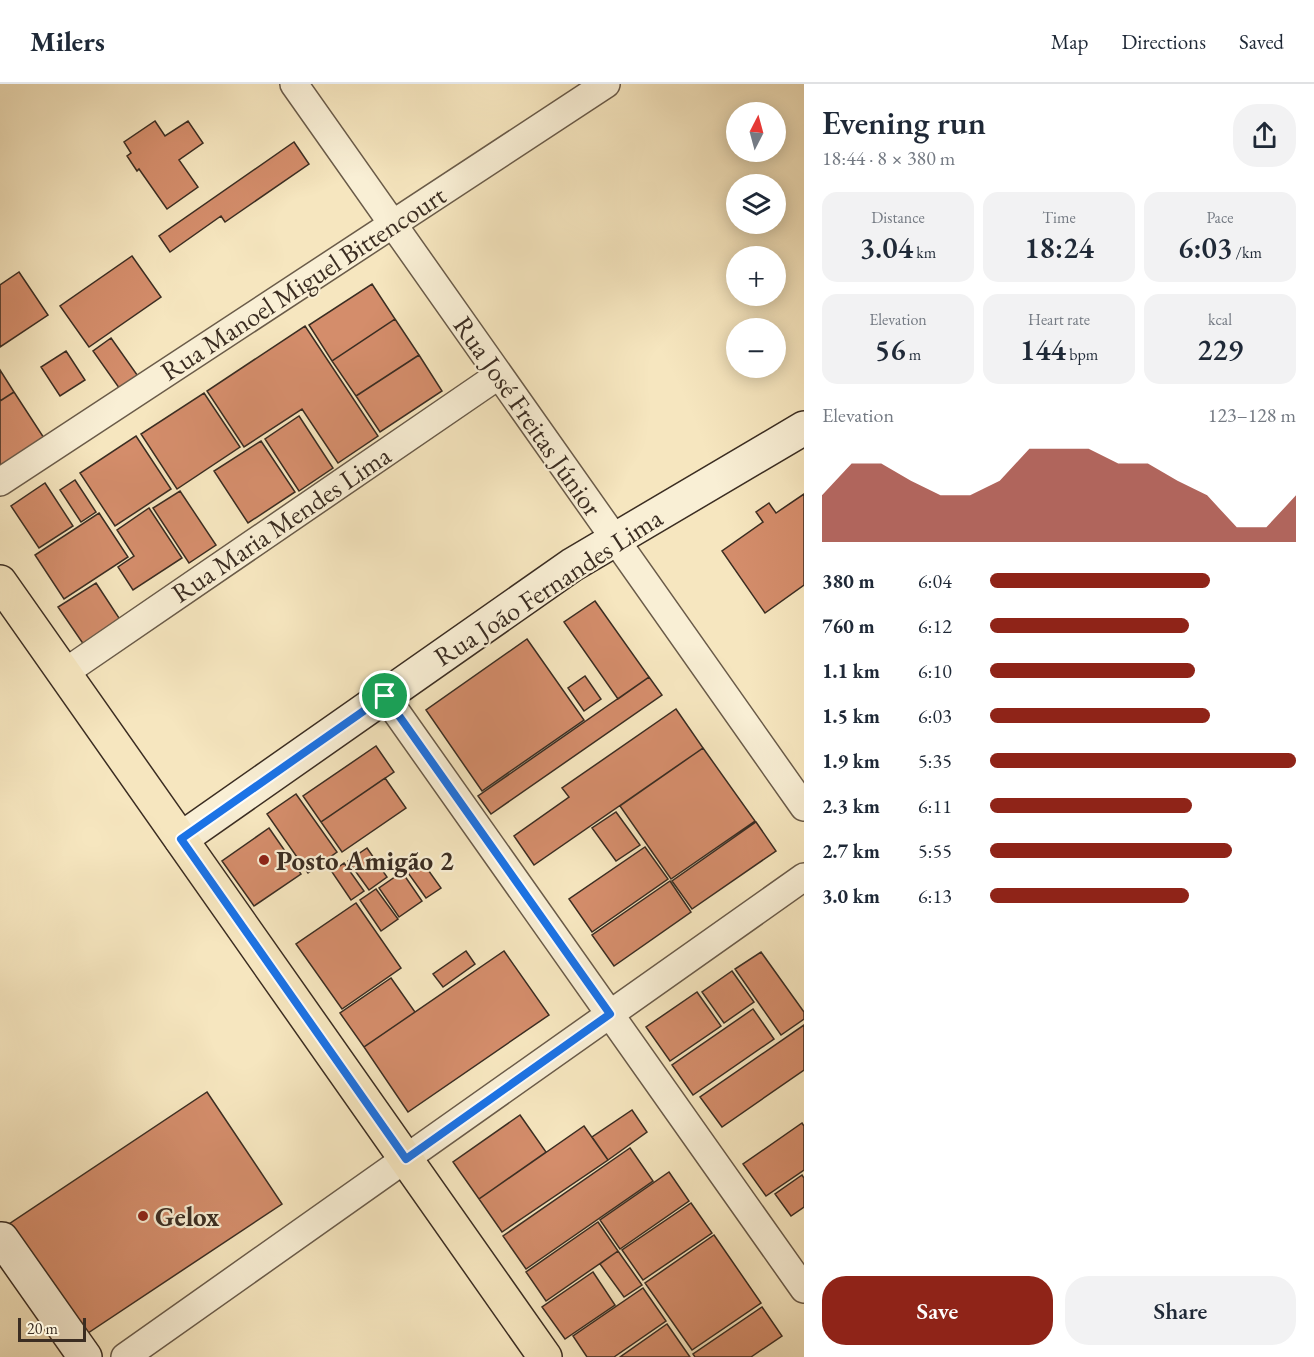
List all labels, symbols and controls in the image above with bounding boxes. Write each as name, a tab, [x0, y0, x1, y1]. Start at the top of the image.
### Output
text: Milers	[30, 23, 105, 59]
text: Map	[1051, 28, 1088, 55]
text: Directions	[1121, 28, 1206, 55]
text: Saved	[1239, 28, 1284, 55]
text: Evening run	[822, 101, 986, 144]
north arrow	[726, 102, 786, 162]
map controls	[726, 102, 786, 378]
button: share	[1233, 104, 1296, 167]
text: 18:44 · 8 × 380 m	[822, 145, 955, 171]
button: layers	[726, 174, 786, 234]
street label: Rua Manoel Miguel Bittencourt	[154, 177, 453, 388]
text: Distance	[871, 207, 925, 228]
text: Time	[1042, 207, 1076, 228]
text: Pace	[1207, 207, 1233, 228]
text: 3.04	[860, 228, 913, 267]
text: 18:24	[1024, 228, 1094, 267]
text: 6:03	[1178, 228, 1232, 267]
text: km	[913, 242, 936, 263]
text: /km	[1232, 242, 1262, 263]
button: +	[726, 246, 786, 306]
street label: Rua José Freitas Júnior	[446, 309, 610, 523]
text: Elevation	[869, 309, 927, 330]
text: Heart rate	[1028, 309, 1090, 330]
text: kcal	[1208, 309, 1232, 330]
button: −	[726, 318, 786, 378]
text: 56	[875, 330, 906, 369]
text: 144	[1020, 330, 1066, 369]
text: 229	[1197, 330, 1243, 369]
text: m	[906, 344, 921, 365]
text: bpm	[1066, 344, 1098, 365]
text: Elevation	[822, 402, 894, 428]
text: 123–128 m	[1208, 402, 1296, 428]
street label: Rua Maria Mendes Lima	[165, 437, 398, 610]
street label: Rua João Fernandes Lima	[427, 500, 669, 674]
text: 380 m	[822, 568, 875, 594]
text: 6:04	[918, 568, 952, 594]
text: 760 m	[822, 613, 875, 639]
text: 6:12	[918, 613, 952, 639]
text: 1.1 km	[822, 658, 880, 684]
text: 6:10	[918, 658, 952, 684]
pin	[359, 670, 410, 721]
icon: arrive	[368, 679, 401, 712]
text: 1.5 km	[822, 703, 880, 729]
text: 6:03	[918, 703, 952, 729]
text: 1.9 km	[822, 748, 880, 774]
text: 5:35	[918, 748, 952, 774]
text: 2.3 km	[822, 793, 880, 819]
text: 6:11	[918, 793, 952, 819]
text: 2.7 km	[822, 838, 880, 864]
text: 5:55	[918, 838, 952, 864]
place label: Posto Amigão 2	[276, 843, 454, 878]
marker: Posto Amigão 2	[257, 853, 271, 867]
text: 3.0 km	[822, 883, 880, 909]
text: 6:13	[918, 883, 952, 909]
place label: Gelox	[155, 1199, 220, 1234]
marker: Gelox	[136, 1209, 150, 1223]
button: Save	[822, 1276, 1053, 1345]
button: Share	[1065, 1276, 1296, 1345]
scale bar	[18, 1315, 86, 1342]
text: 20 m	[27, 1318, 58, 1339]

